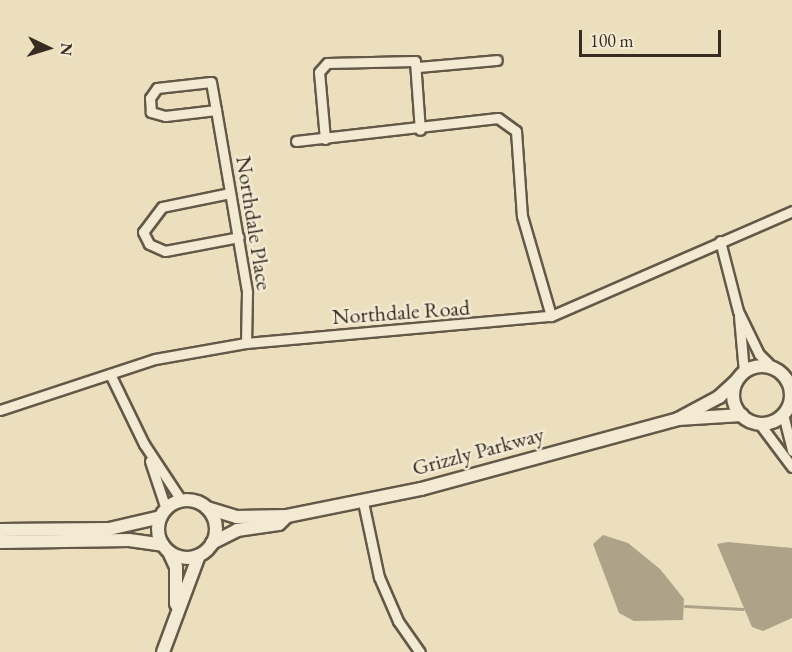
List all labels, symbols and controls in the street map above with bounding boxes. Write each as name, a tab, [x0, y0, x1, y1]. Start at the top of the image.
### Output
north arrow	[18, 18, 78, 78]
scale bar	[582, 18, 724, 56]
text: 100 m	[590, 29, 634, 52]
text: N	[56, 42, 77, 56]
street label: Northdale Place	[230, 154, 278, 292]
street label: Northdale Road	[331, 294, 471, 330]
street label: Grizzly Parkway	[409, 421, 547, 481]

